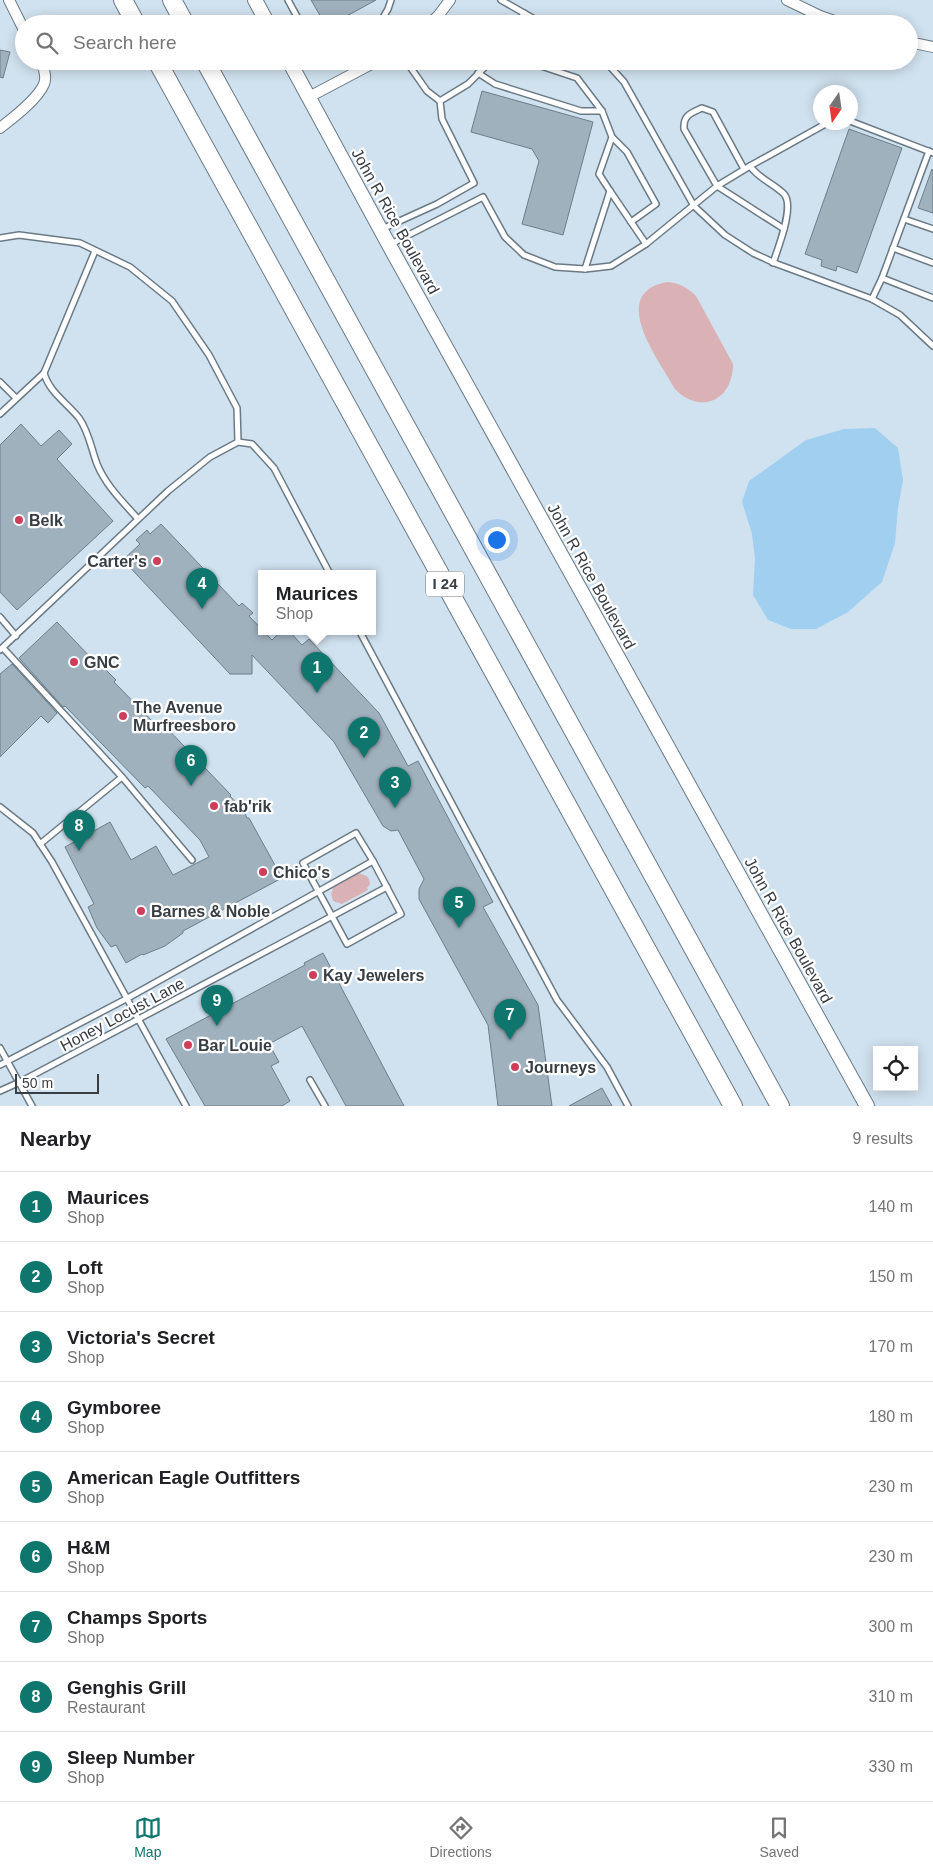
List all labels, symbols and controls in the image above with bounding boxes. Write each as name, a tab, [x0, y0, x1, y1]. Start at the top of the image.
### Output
search box	[15, 15, 918, 70]
icon: search	[33, 29, 61, 57]
text: Search here	[73, 32, 177, 53]
north arrow	[813, 85, 858, 130]
street label: John R Rice Boulevard	[348, 146, 443, 297]
street label: John R Rice Boulevard	[544, 501, 639, 652]
place label: Belk	[29, 512, 63, 529]
marker: Belk	[13, 514, 25, 526]
your location	[484, 527, 510, 553]
place label: Carter's	[87, 553, 147, 570]
marker: Carter's	[151, 555, 163, 567]
pin: 4	[186, 568, 218, 609]
popup	[258, 570, 376, 635]
road number: I 24	[426, 572, 464, 596]
text: Maurices	[276, 583, 358, 604]
text: Shop	[276, 605, 313, 622]
pin: 1	[301, 652, 333, 693]
place label: GNC	[84, 654, 120, 671]
marker: GNC	[68, 656, 80, 668]
place label: The Avenue Murfreesboro	[133, 699, 236, 734]
marker: The Avenue Murfreesboro	[117, 710, 129, 722]
pin: 2	[348, 717, 380, 758]
pin: 6	[175, 745, 207, 786]
pin: 3	[379, 767, 411, 808]
place label: fab'rik	[224, 798, 271, 815]
marker: fab'rik	[208, 800, 220, 812]
pin: 8	[63, 810, 95, 851]
street label: John R Rice Boulevard	[741, 855, 836, 1006]
place label: Chico's	[273, 864, 330, 881]
marker: Chico's	[257, 866, 269, 878]
pin: 5	[443, 887, 475, 928]
place label: Barnes & Noble	[151, 903, 270, 920]
marker: Barnes & Noble	[135, 905, 147, 917]
place label: Kay Jewelers	[323, 967, 425, 984]
marker: Kay Jewelers	[307, 969, 319, 981]
street label: Honey Locust Lane	[57, 975, 187, 1054]
pin: 9	[201, 985, 233, 1026]
pin: 7	[494, 999, 526, 1040]
place label: Bar Louie	[198, 1037, 272, 1054]
marker: Bar Louie	[182, 1039, 194, 1051]
map controls	[873, 1046, 918, 1091]
button: locate	[873, 1046, 918, 1091]
place label: Journeys	[525, 1059, 596, 1076]
marker: Journeys	[509, 1061, 521, 1073]
scale bar	[15, 1071, 99, 1094]
text: 50 m	[22, 1075, 53, 1091]
text: Nearby	[20, 1127, 91, 1150]
text: 9 results	[853, 1130, 913, 1147]
text: Maurices	[67, 1187, 149, 1208]
text: 1	[32, 1198, 40, 1215]
text: 140 m	[869, 1198, 913, 1215]
text: Shop	[67, 1209, 104, 1226]
text: Loft	[67, 1257, 103, 1278]
text: 2	[32, 1268, 40, 1285]
text: 150 m	[869, 1268, 913, 1285]
text: Shop	[67, 1279, 104, 1296]
text: Victoria's Secret	[67, 1327, 215, 1348]
text: 3	[32, 1338, 40, 1355]
text: 170 m	[869, 1338, 913, 1355]
text: Shop	[67, 1349, 104, 1366]
text: Gymboree	[67, 1397, 161, 1418]
text: 4	[32, 1408, 40, 1425]
text: 180 m	[869, 1408, 913, 1425]
text: Shop	[67, 1419, 104, 1436]
text: American Eagle Outfitters	[67, 1467, 300, 1488]
text: 5	[32, 1478, 40, 1495]
text: 230 m	[869, 1478, 913, 1495]
text: Shop	[67, 1489, 104, 1506]
text: H&M	[67, 1537, 110, 1558]
text: 6	[32, 1548, 40, 1565]
text: 230 m	[869, 1548, 913, 1565]
text: Shop	[67, 1559, 104, 1576]
text: Champs Sports	[67, 1607, 207, 1628]
text: 7	[32, 1618, 40, 1635]
text: 300 m	[869, 1618, 913, 1635]
text: Shop	[67, 1629, 104, 1646]
text: Genghis Grill	[67, 1677, 186, 1698]
text: 8	[32, 1688, 40, 1705]
text: 310 m	[869, 1688, 913, 1705]
text: Restaurant	[67, 1699, 145, 1716]
text: Sleep Number	[67, 1747, 195, 1768]
text: 9	[32, 1758, 40, 1775]
text: 330 m	[869, 1758, 913, 1775]
text: Shop	[67, 1769, 104, 1786]
tab: Map	[134, 1814, 162, 1860]
tab: Directions	[430, 1814, 492, 1860]
tab: Saved	[759, 1814, 799, 1860]

